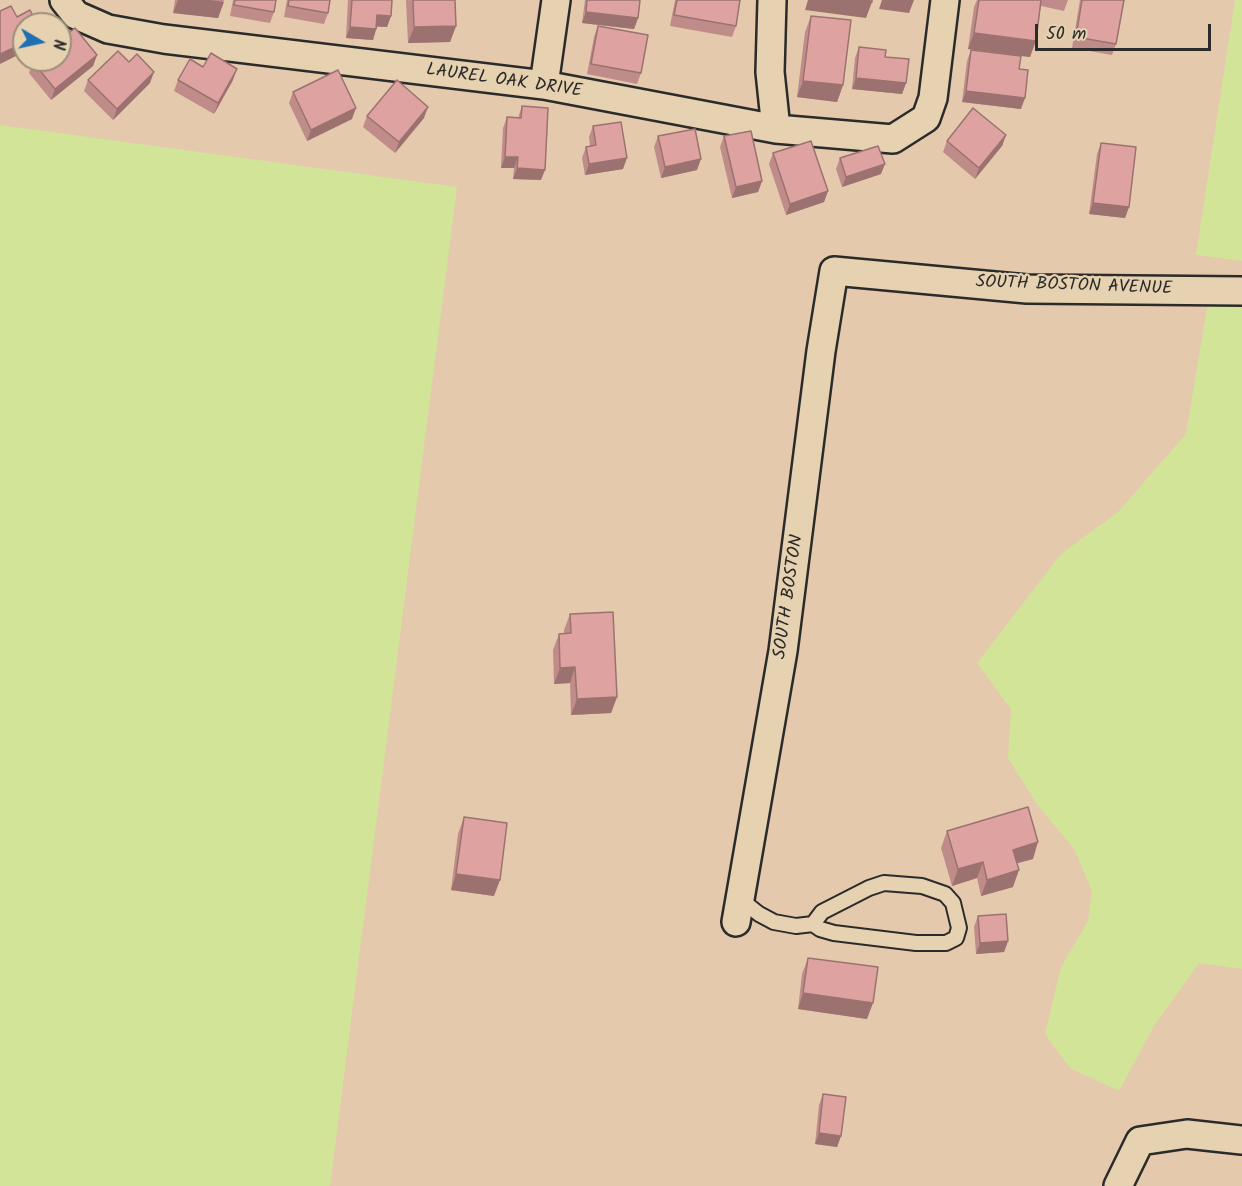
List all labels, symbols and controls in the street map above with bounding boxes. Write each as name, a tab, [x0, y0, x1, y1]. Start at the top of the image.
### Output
north arrow	[12, 12, 72, 72]
scale bar	[1038, 12, 1214, 50]
text: 50 m	[1046, 20, 1086, 49]
text: N	[45, 38, 71, 52]
street label: LAUREL OAK DRIVE	[425, 60, 583, 104]
street label: SOUTH BOSTON AVENUE	[975, 273, 1173, 301]
street label: SOUTH BOSTON	[771, 534, 809, 660]

